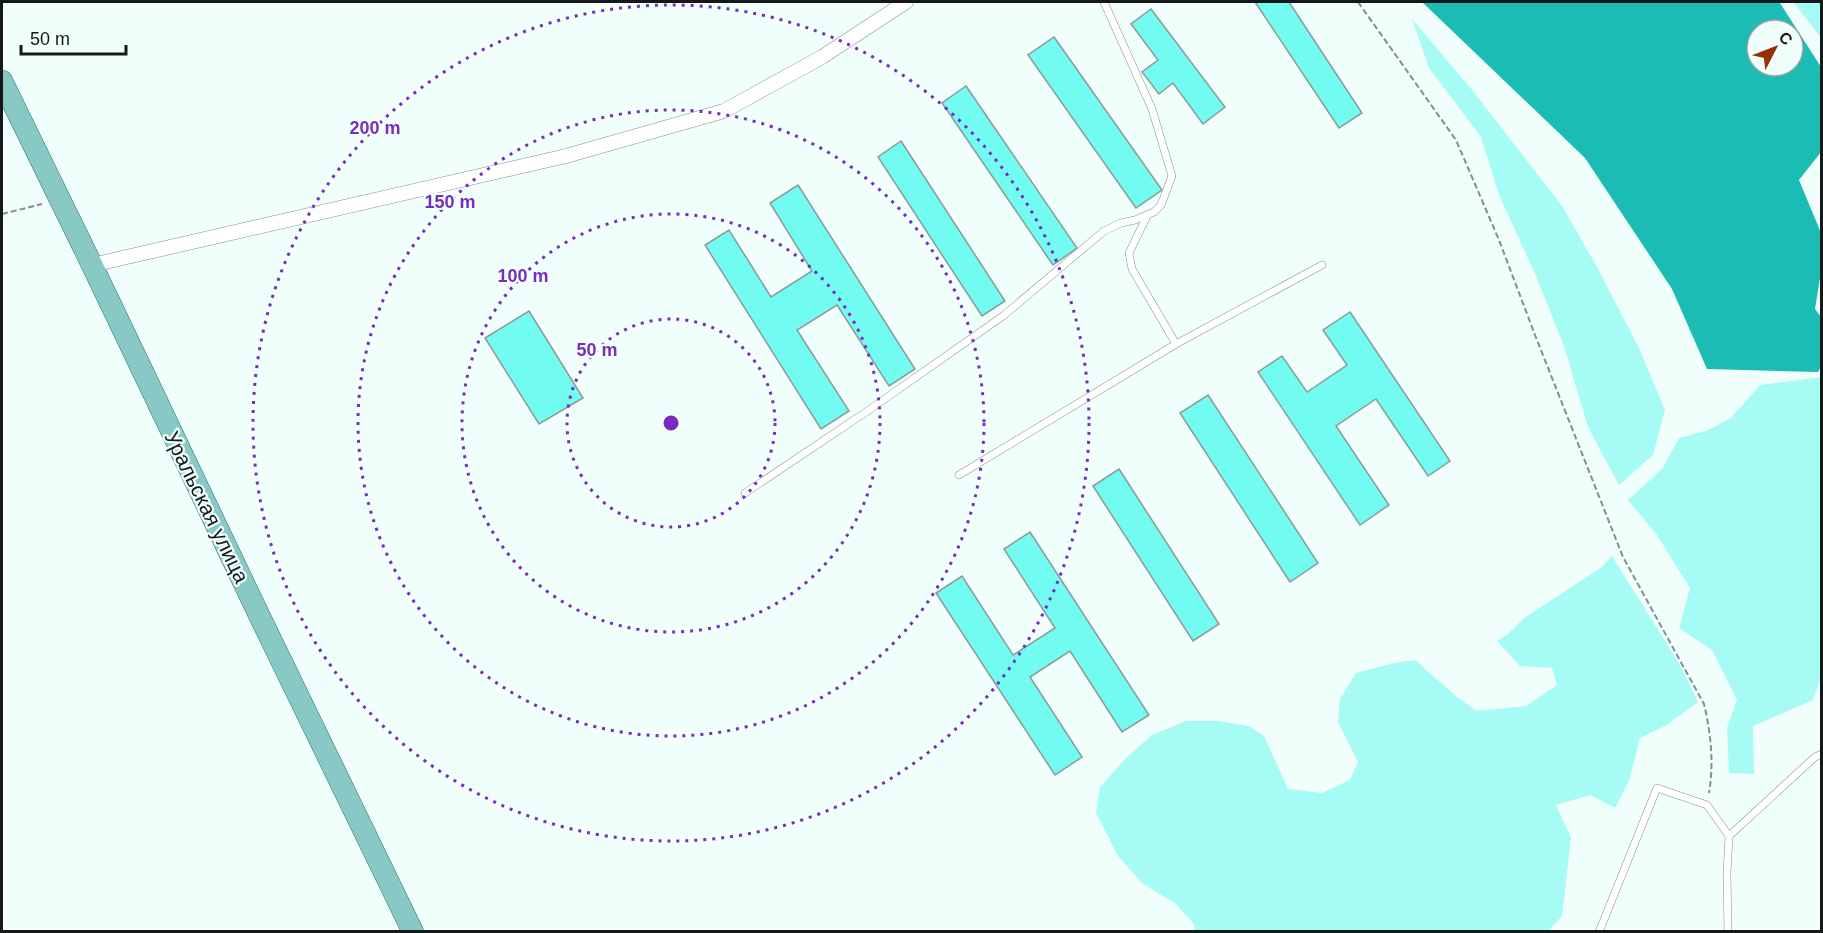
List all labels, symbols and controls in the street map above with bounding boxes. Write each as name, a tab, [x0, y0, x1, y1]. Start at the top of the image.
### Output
scale bar	[21, 18, 126, 56]
north arrow	[1745, 18, 1805, 78]
text: С	[1776, 28, 1796, 49]
text: 50 m	[30, 29, 70, 49]
text: 200 m	[349, 118, 401, 138]
text: 150 m	[424, 192, 476, 212]
text: 100 m	[497, 266, 549, 286]
text: 50 m	[576, 340, 618, 360]
centre of rings	[661, 413, 681, 433]
street label: Уральская улица	[160, 427, 254, 587]

